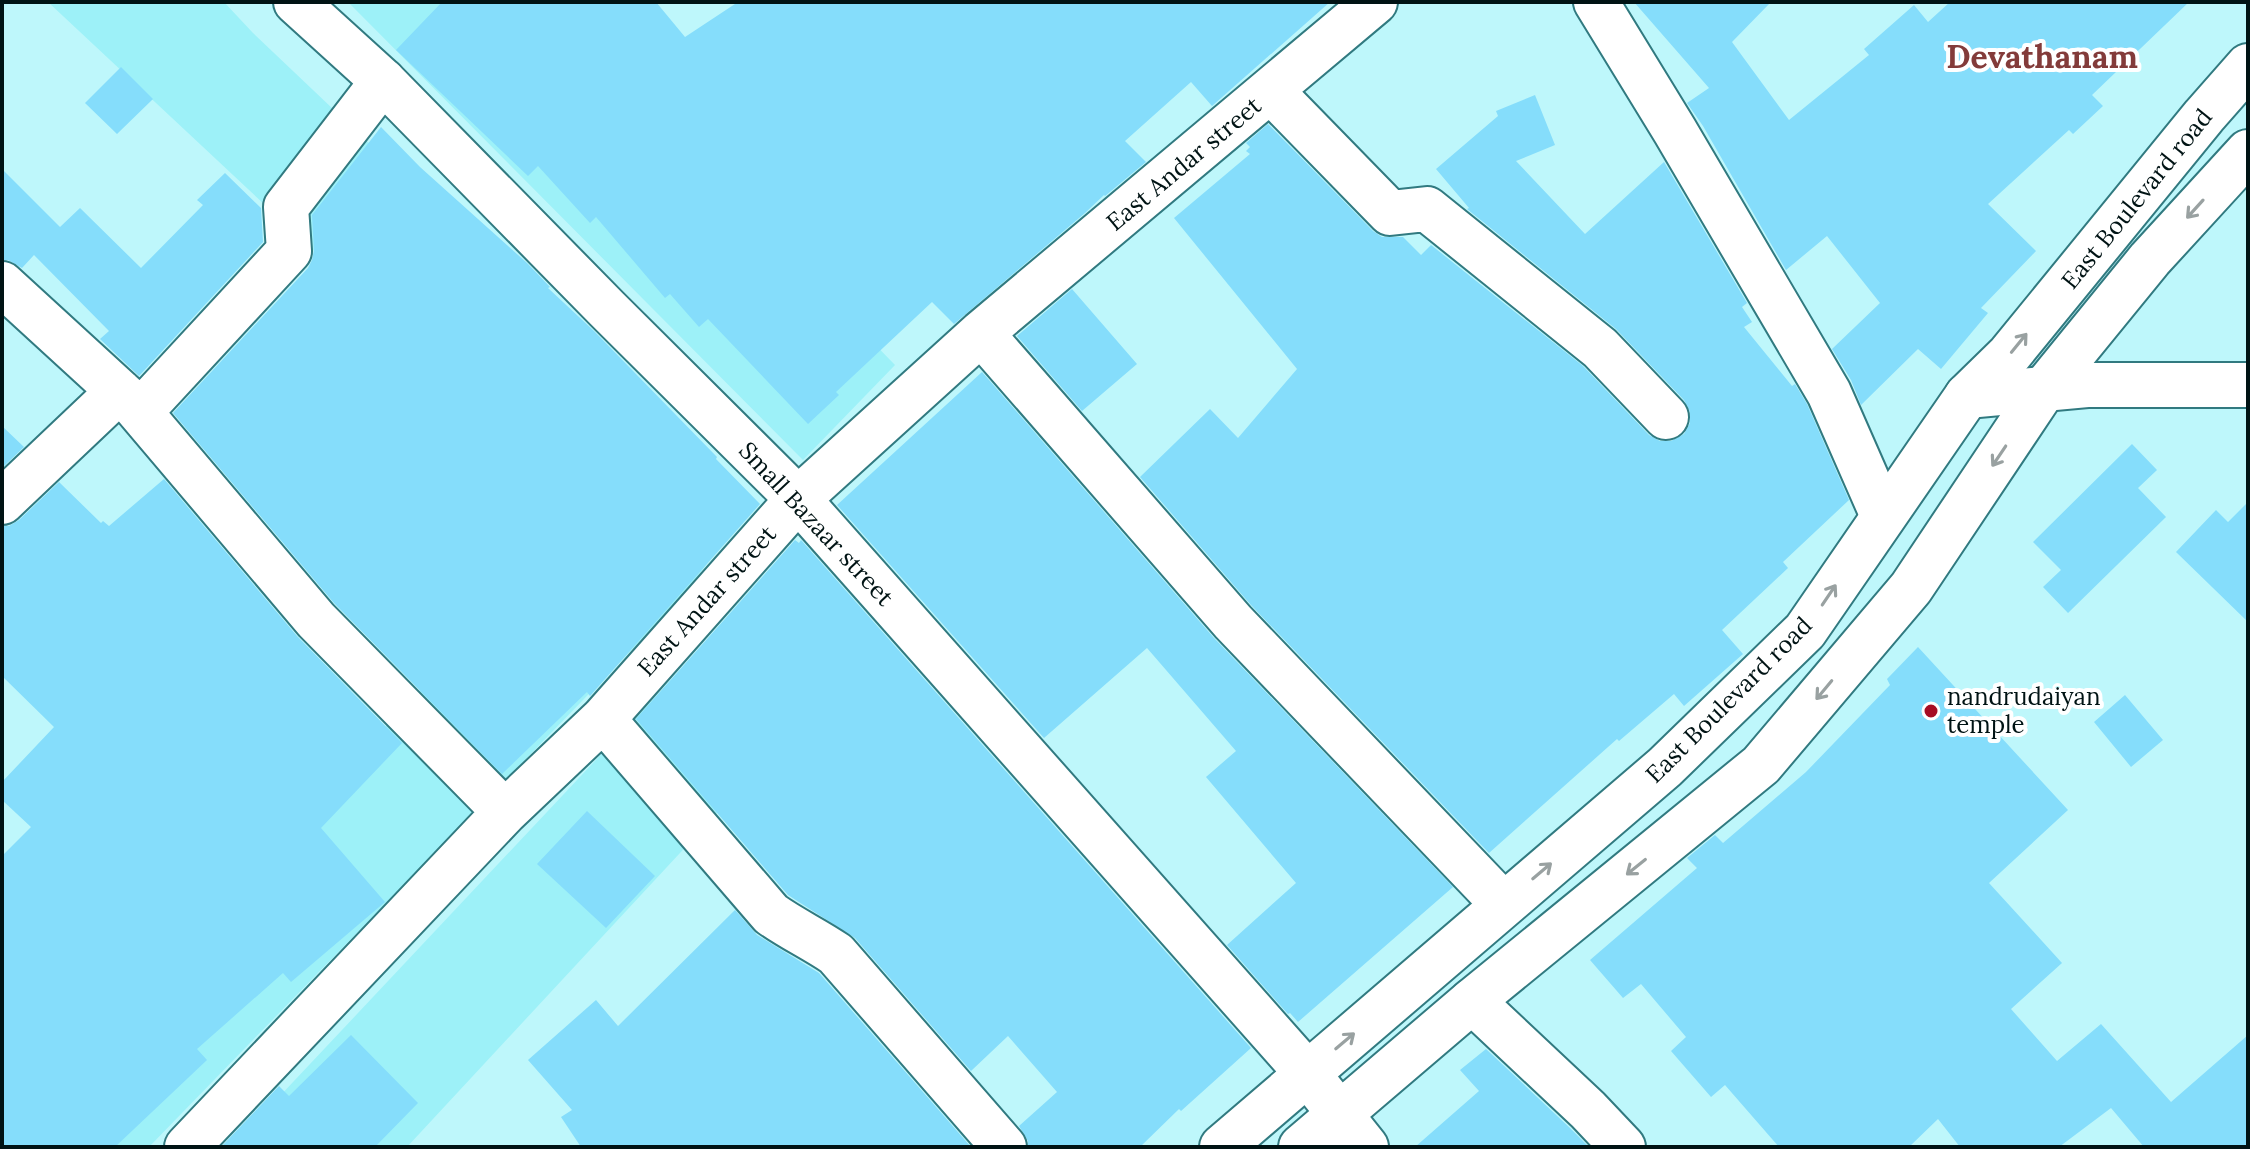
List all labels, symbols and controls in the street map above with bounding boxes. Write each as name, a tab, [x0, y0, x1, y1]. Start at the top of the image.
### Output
district label: Devathanam	[1946, 36, 2138, 77]
street label: East Andar street	[1100, 89, 1268, 237]
street label: East Boulevard road	[2054, 102, 2219, 295]
one-way arrow	[2187, 199, 2205, 219]
one-way arrow	[2010, 333, 2027, 354]
street label: Small Bazaar street	[732, 435, 901, 613]
one-way arrow	[1991, 444, 2007, 467]
street label: East Andar street	[631, 518, 783, 683]
one-way arrow	[1822, 584, 1838, 607]
street label: East Boulevard road	[1639, 610, 1818, 789]
one-way arrow	[1815, 679, 1833, 700]
place label: nandrudaiyan temple	[1947, 681, 2101, 740]
marker: nandrudaiyan temple	[1922, 702, 1940, 720]
one-way arrow	[1625, 858, 1646, 876]
one-way arrow	[1531, 862, 1551, 880]
one-way arrow	[1334, 1032, 1355, 1050]

